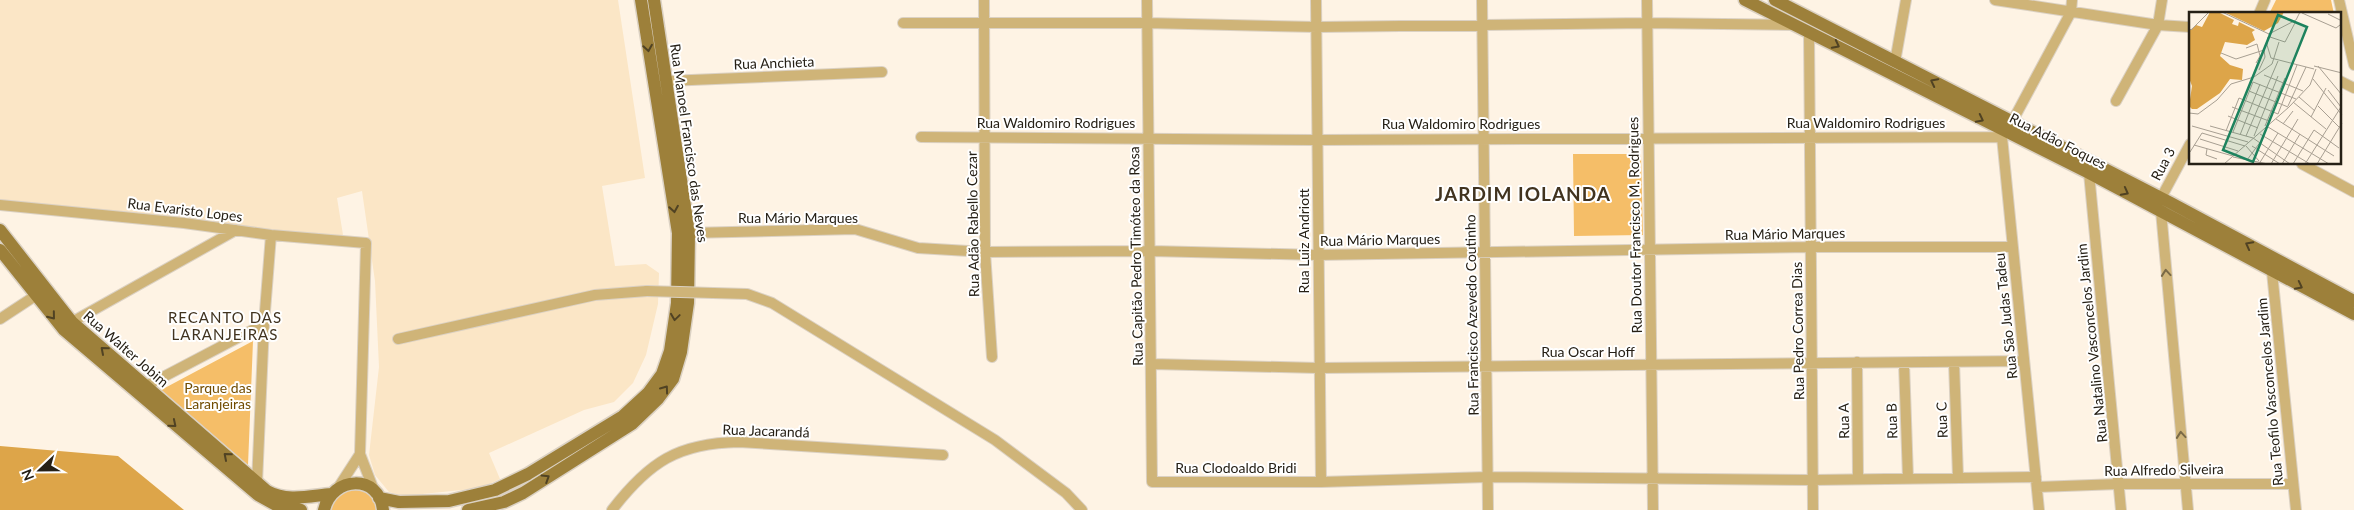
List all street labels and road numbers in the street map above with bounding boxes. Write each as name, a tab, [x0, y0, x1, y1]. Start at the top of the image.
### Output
street label: Rua Manoel Francisco das Neves	[667, 42, 712, 243]
street label: Rua Anchieta	[733, 53, 815, 72]
street label: Rua Adão Foques	[2007, 109, 2109, 172]
street label: Rua Waldomiro Rodrigues	[977, 114, 1135, 131]
street label: Rua Waldomiro Rodrigues	[1787, 114, 1945, 131]
street label: Rua Waldomiro Rodrigues	[1382, 115, 1540, 132]
street label: Rua Doutor Francisco M. Rodrigues	[1624, 117, 1645, 333]
street label: Rua 3	[2147, 144, 2178, 183]
street label: Rua Capitão Pedro Timóteo da Rosa	[1125, 146, 1146, 366]
street label: Rua Adão Rabello Cezar	[963, 151, 982, 297]
street label: Rua Luiz Andriott	[1295, 188, 1312, 294]
street label: Rua Evaristo Lopes	[127, 194, 243, 225]
street label: Rua Mário Marques	[738, 209, 858, 226]
street label: Rua Francisco Azevedo Coutinho	[1461, 214, 1482, 416]
street label: Rua Mário Marques	[1725, 224, 1845, 243]
street label: Rua Mário Marques	[1320, 230, 1440, 249]
street label: Rua Natalino Vasconcelos Jardim	[2073, 243, 2110, 443]
street label: Rua São Judas Tadeu	[1990, 252, 2021, 380]
street label: Rua Pedro Correa Dias	[1788, 262, 1807, 400]
street label: Rua Teofilo Vasconcelos Jardim	[2253, 297, 2286, 487]
street label: Rua Walter Jobim	[80, 307, 172, 390]
street label: Rua Oscar Hoff	[1541, 343, 1635, 360]
street label: Rua C	[1932, 401, 1951, 438]
street label: Rua A	[1835, 402, 1852, 439]
street label: Rua B	[1882, 403, 1901, 439]
street label: Rua Jacarandá	[722, 420, 810, 441]
street label: Rua Clodoaldo Bridi	[1175, 459, 1297, 476]
street label: Rua Alfredo Silveira	[2104, 460, 2224, 479]

